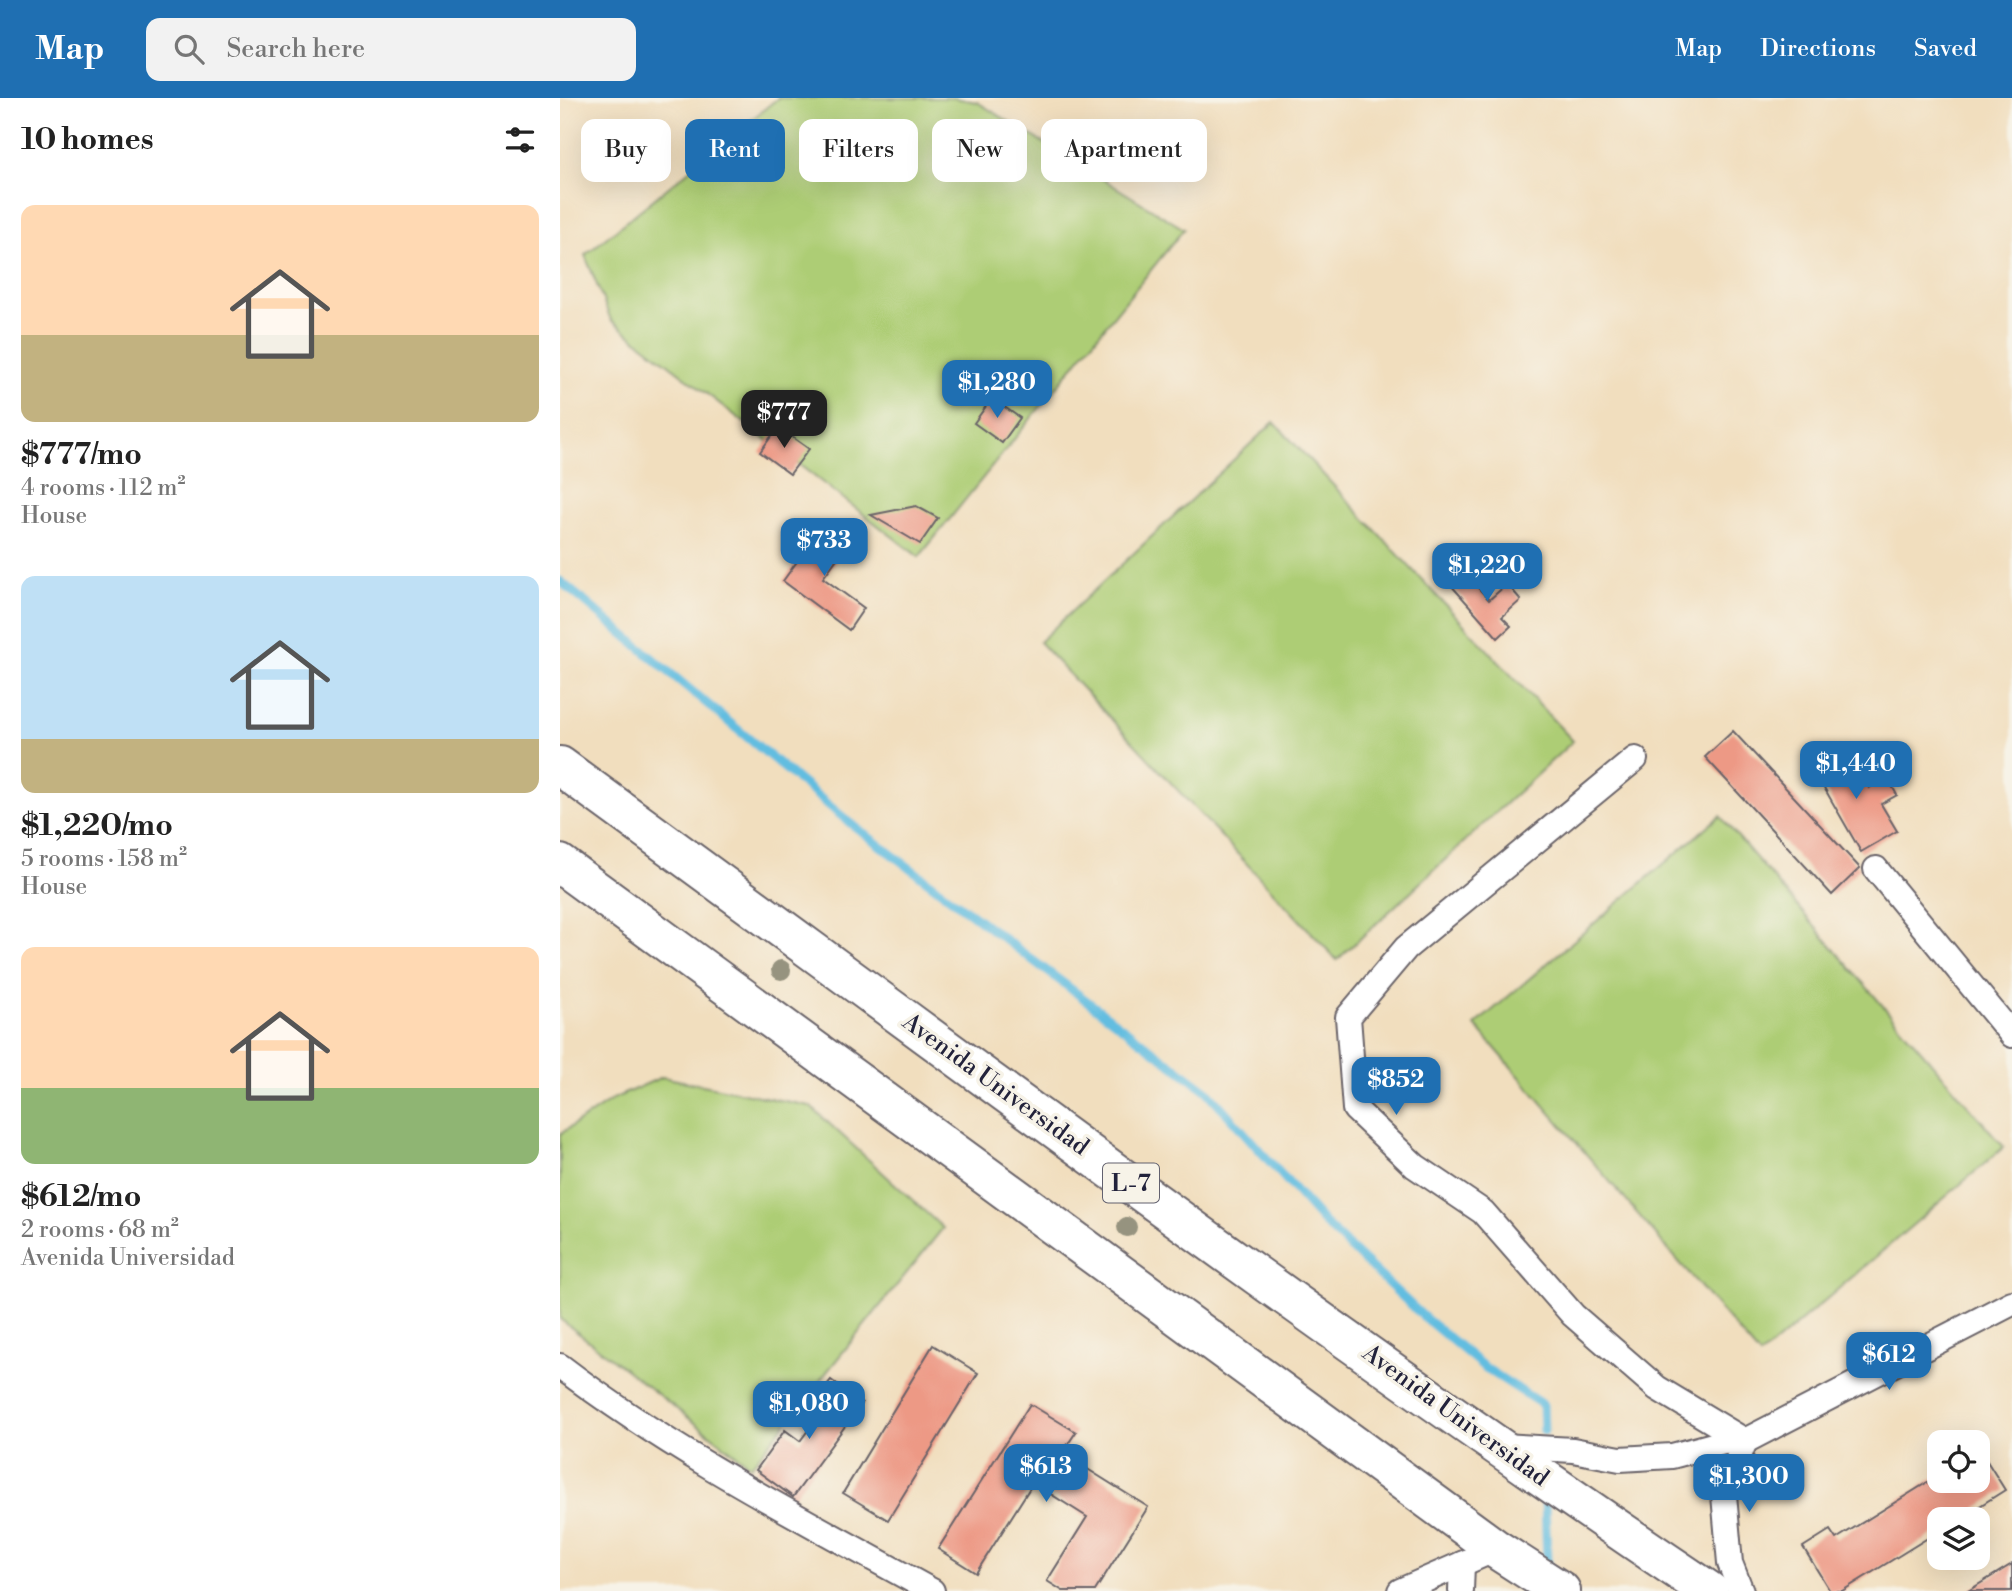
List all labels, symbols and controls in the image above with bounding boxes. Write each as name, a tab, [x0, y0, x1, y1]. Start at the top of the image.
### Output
search box	[146, 18, 636, 81]
text: Map	[35, 29, 104, 70]
icon: search	[170, 30, 208, 68]
text: Search here	[226, 33, 365, 65]
text: Map	[1675, 34, 1722, 64]
text: Directions	[1760, 34, 1876, 64]
text: Saved	[1914, 34, 1977, 64]
chip: Buy	[581, 119, 671, 182]
chip: Rent	[685, 119, 785, 182]
chip: Filters	[799, 119, 918, 182]
chip: New	[932, 119, 1027, 182]
chip: Apartment	[1041, 119, 1207, 182]
text: 10 homes	[21, 121, 154, 159]
icon: filters	[501, 121, 539, 159]
icon: home	[217, 251, 343, 377]
pin: $1,280	[940, 360, 1054, 420]
text: $1,280	[958, 369, 1036, 397]
pin: $777	[743, 390, 825, 450]
text: $777	[757, 399, 811, 427]
text: $777/mo	[21, 436, 142, 474]
text: 4 rooms · 112 m²	[21, 474, 186, 502]
text: House	[21, 502, 87, 530]
pin: $733	[783, 518, 865, 578]
text: $733	[797, 527, 851, 555]
pin: $1,220	[1430, 544, 1544, 603]
text: $1,220	[1448, 552, 1526, 580]
icon: home	[217, 622, 343, 748]
pin: $1,440	[1799, 742, 1913, 801]
text: $1,440	[1816, 750, 1896, 778]
text: $1,220/mo	[21, 807, 173, 845]
text: 5 rooms · 158 m²	[21, 845, 187, 873]
text: House	[21, 873, 87, 901]
icon: home	[217, 993, 343, 1119]
street label: Avenida Universidad	[896, 1006, 1095, 1163]
pin: $852	[1355, 1058, 1437, 1117]
text: $852	[1368, 1066, 1424, 1094]
road number: L-7	[1103, 1164, 1159, 1202]
text: $612/mo	[21, 1178, 141, 1216]
text: 2 rooms · 68 m²	[21, 1216, 179, 1244]
text: Avenida Universidad	[21, 1244, 235, 1272]
pin: $612	[1848, 1332, 1930, 1392]
street label: Avenida Universidad	[1356, 1337, 1555, 1494]
text: $612	[1862, 1341, 1916, 1369]
pin: $1,080	[752, 1382, 866, 1441]
text: $1,080	[769, 1390, 849, 1418]
map controls	[1927, 1430, 1990, 1570]
button: locate	[1927, 1430, 1990, 1493]
pin: $613	[1005, 1444, 1087, 1504]
text: $613	[1020, 1453, 1072, 1481]
pin: $1,300	[1692, 1454, 1806, 1514]
text: $1,300	[1709, 1463, 1789, 1491]
button: layers	[1927, 1507, 1990, 1570]

